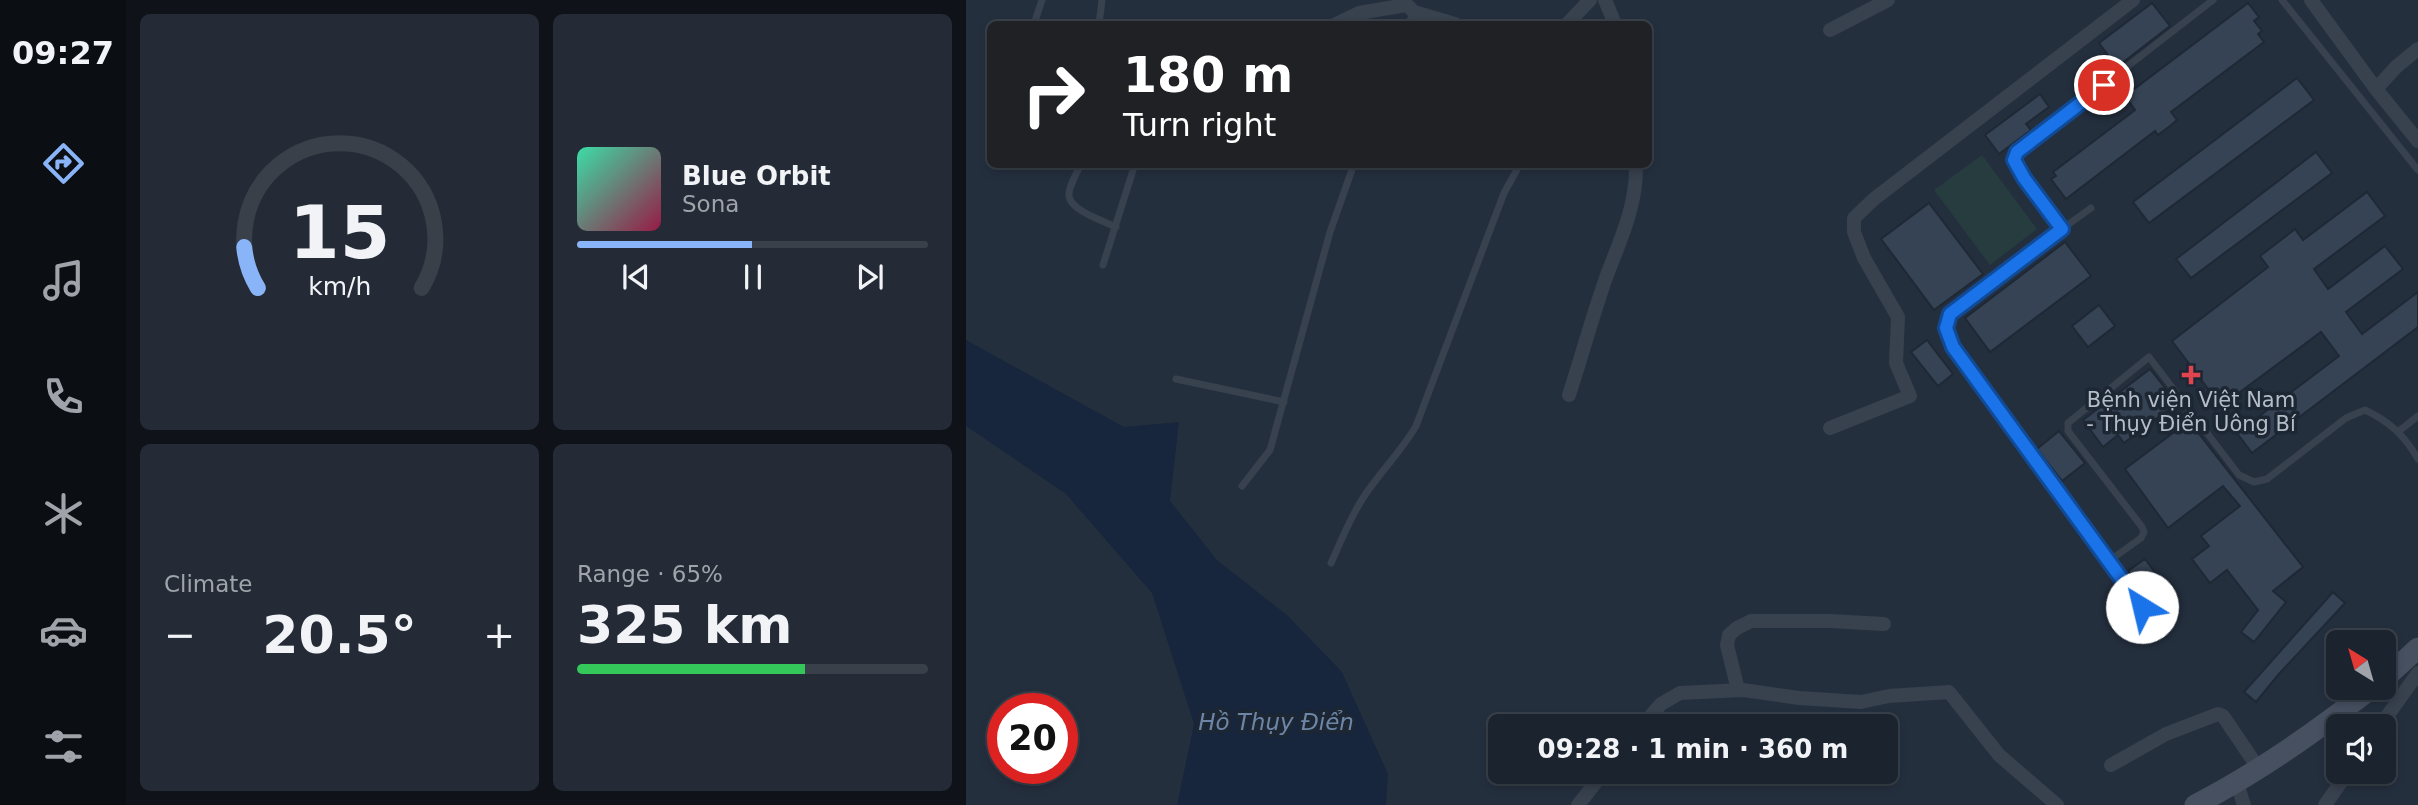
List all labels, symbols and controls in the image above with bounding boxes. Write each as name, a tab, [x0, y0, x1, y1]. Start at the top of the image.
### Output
text: 09:27	[12, 34, 114, 72]
text: 180 m	[1123, 47, 1293, 104]
icon: right	[1008, 49, 1099, 140]
pin	[2074, 55, 2134, 115]
icon: arrive	[2085, 66, 2123, 104]
text: Turn right	[1123, 106, 1276, 144]
icon: directions	[39, 139, 88, 188]
text: Blue Orbit	[682, 161, 831, 191]
text: 15	[289, 190, 390, 275]
text: Sona	[682, 191, 739, 217]
icon: music	[39, 256, 88, 305]
icon: previous	[617, 258, 655, 296]
icon: pause	[734, 258, 772, 296]
icon: next	[851, 258, 889, 296]
text: km/h	[308, 272, 371, 301]
marker: Bệnh viện Việt Nam - Thụy Điển Uông Bí	[2181, 365, 2201, 385]
icon: phone	[39, 372, 88, 421]
place label: Bệnh viện Việt Nam - Thụy Điển Uông Bí	[2086, 388, 2297, 436]
icon: climate	[39, 489, 88, 538]
text: Range · 65%	[577, 561, 723, 587]
position arrow	[2105, 570, 2179, 644]
text: Climate	[164, 571, 253, 597]
text: 325 km	[577, 595, 792, 655]
text: 20.5°	[262, 605, 417, 665]
icon: car	[39, 606, 88, 655]
text: −	[164, 613, 196, 657]
text: +	[483, 613, 515, 657]
north arrow	[2326, 630, 2396, 700]
map controls	[2326, 630, 2396, 784]
speed limit sign: 20	[987, 693, 1078, 784]
water label: Hồ Thụy Điển	[1198, 709, 1354, 735]
button: sound	[2326, 714, 2396, 784]
icon: filters	[39, 722, 88, 771]
text: 09:28 · 1 min · 360 m	[1538, 734, 1848, 764]

